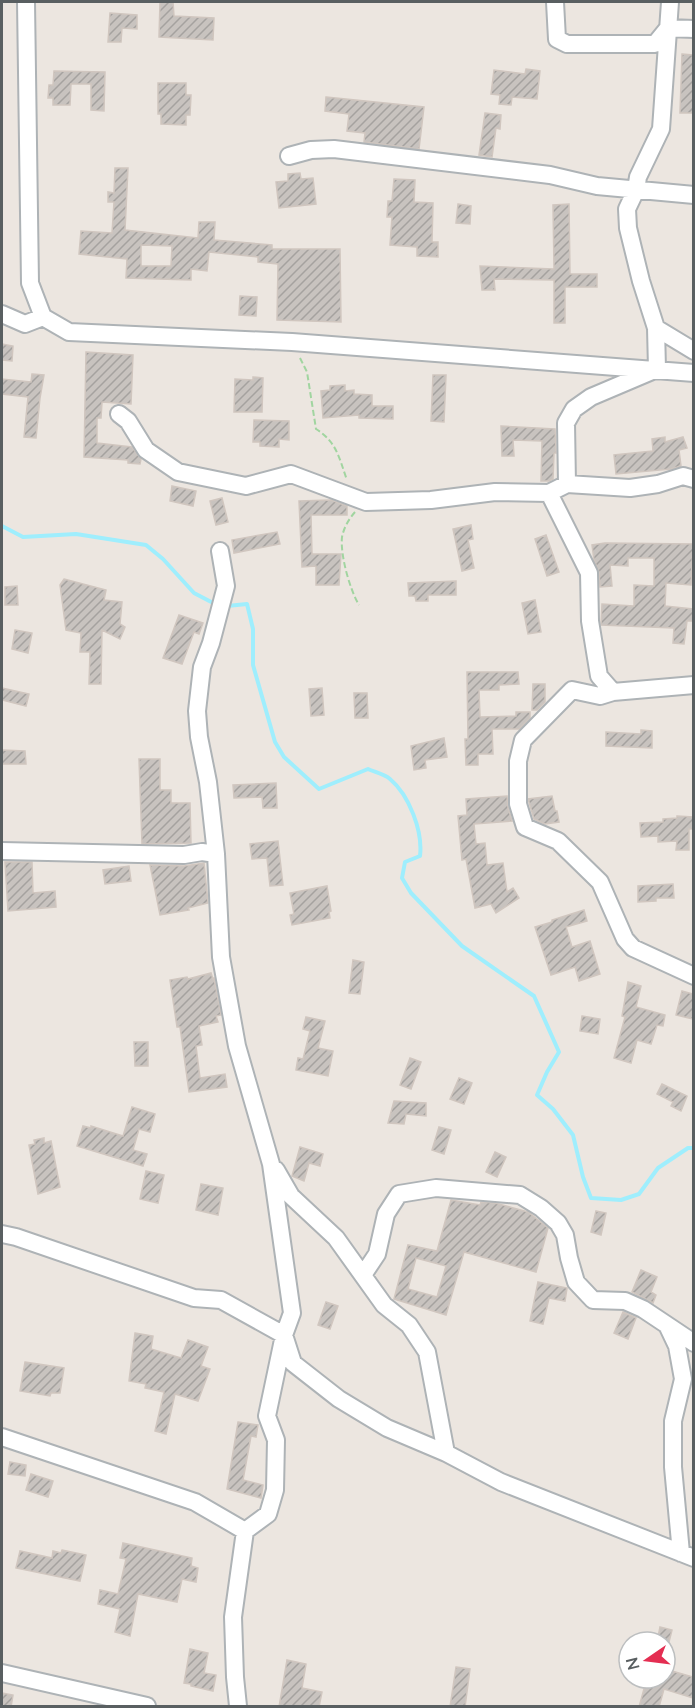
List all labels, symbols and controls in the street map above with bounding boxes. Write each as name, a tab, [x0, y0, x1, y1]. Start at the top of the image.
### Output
north arrow	[617, 1630, 677, 1690]
text: N	[621, 1655, 643, 1672]

